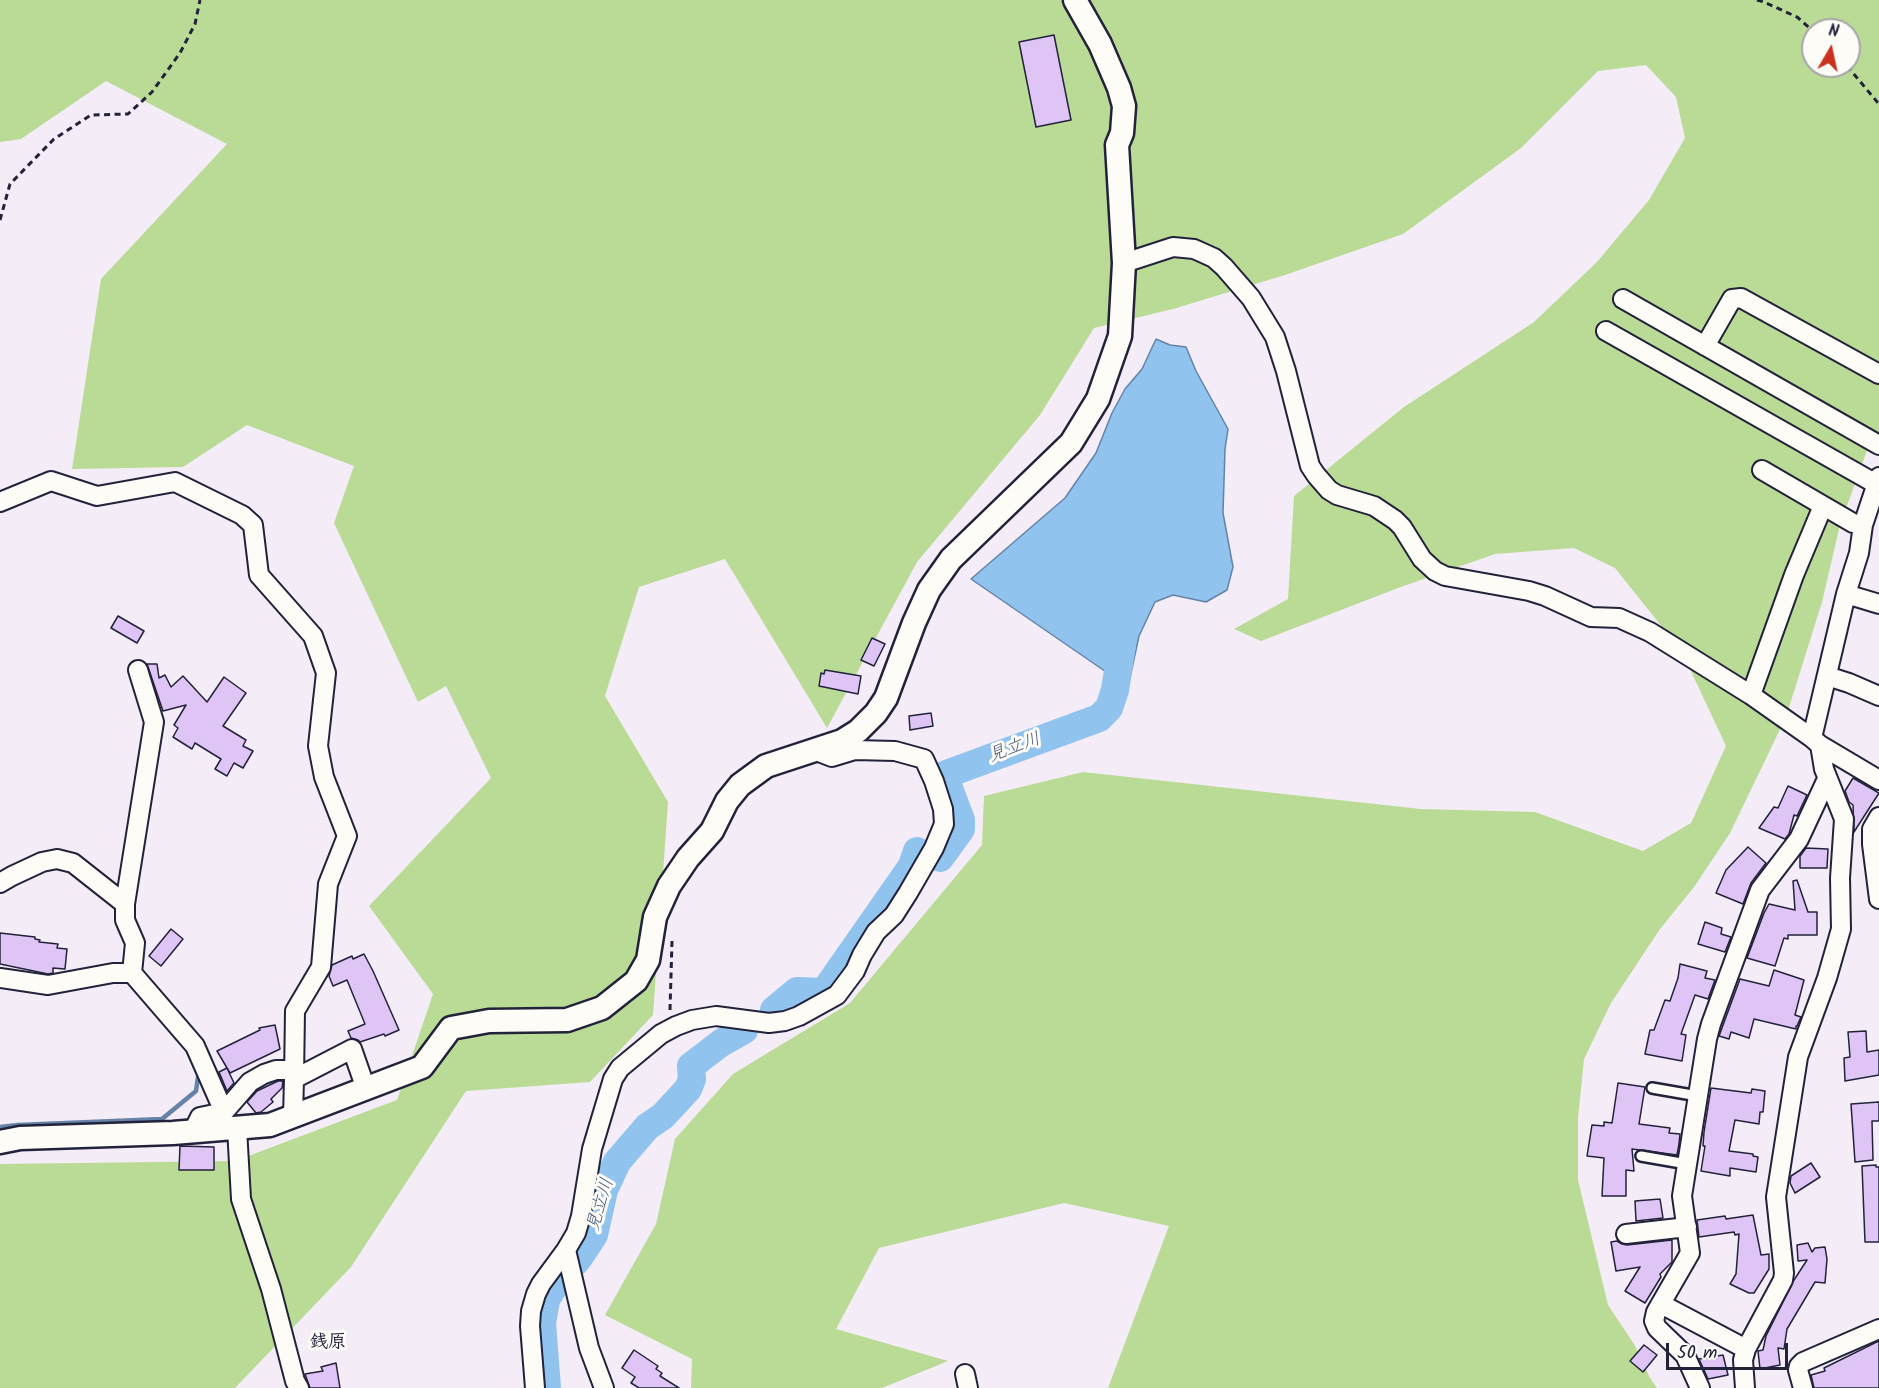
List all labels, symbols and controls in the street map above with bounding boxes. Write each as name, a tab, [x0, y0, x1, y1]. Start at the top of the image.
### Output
north arrow	[1801, 18, 1861, 78]
text: N	[1827, 19, 1841, 45]
water label: 見立川	[986, 730, 1044, 768]
water label: 見立川	[584, 1176, 620, 1234]
scale bar	[1669, 1331, 1790, 1369]
district label: 銭原	[310, 1333, 346, 1355]
text: 50 m	[1677, 1339, 1717, 1368]

